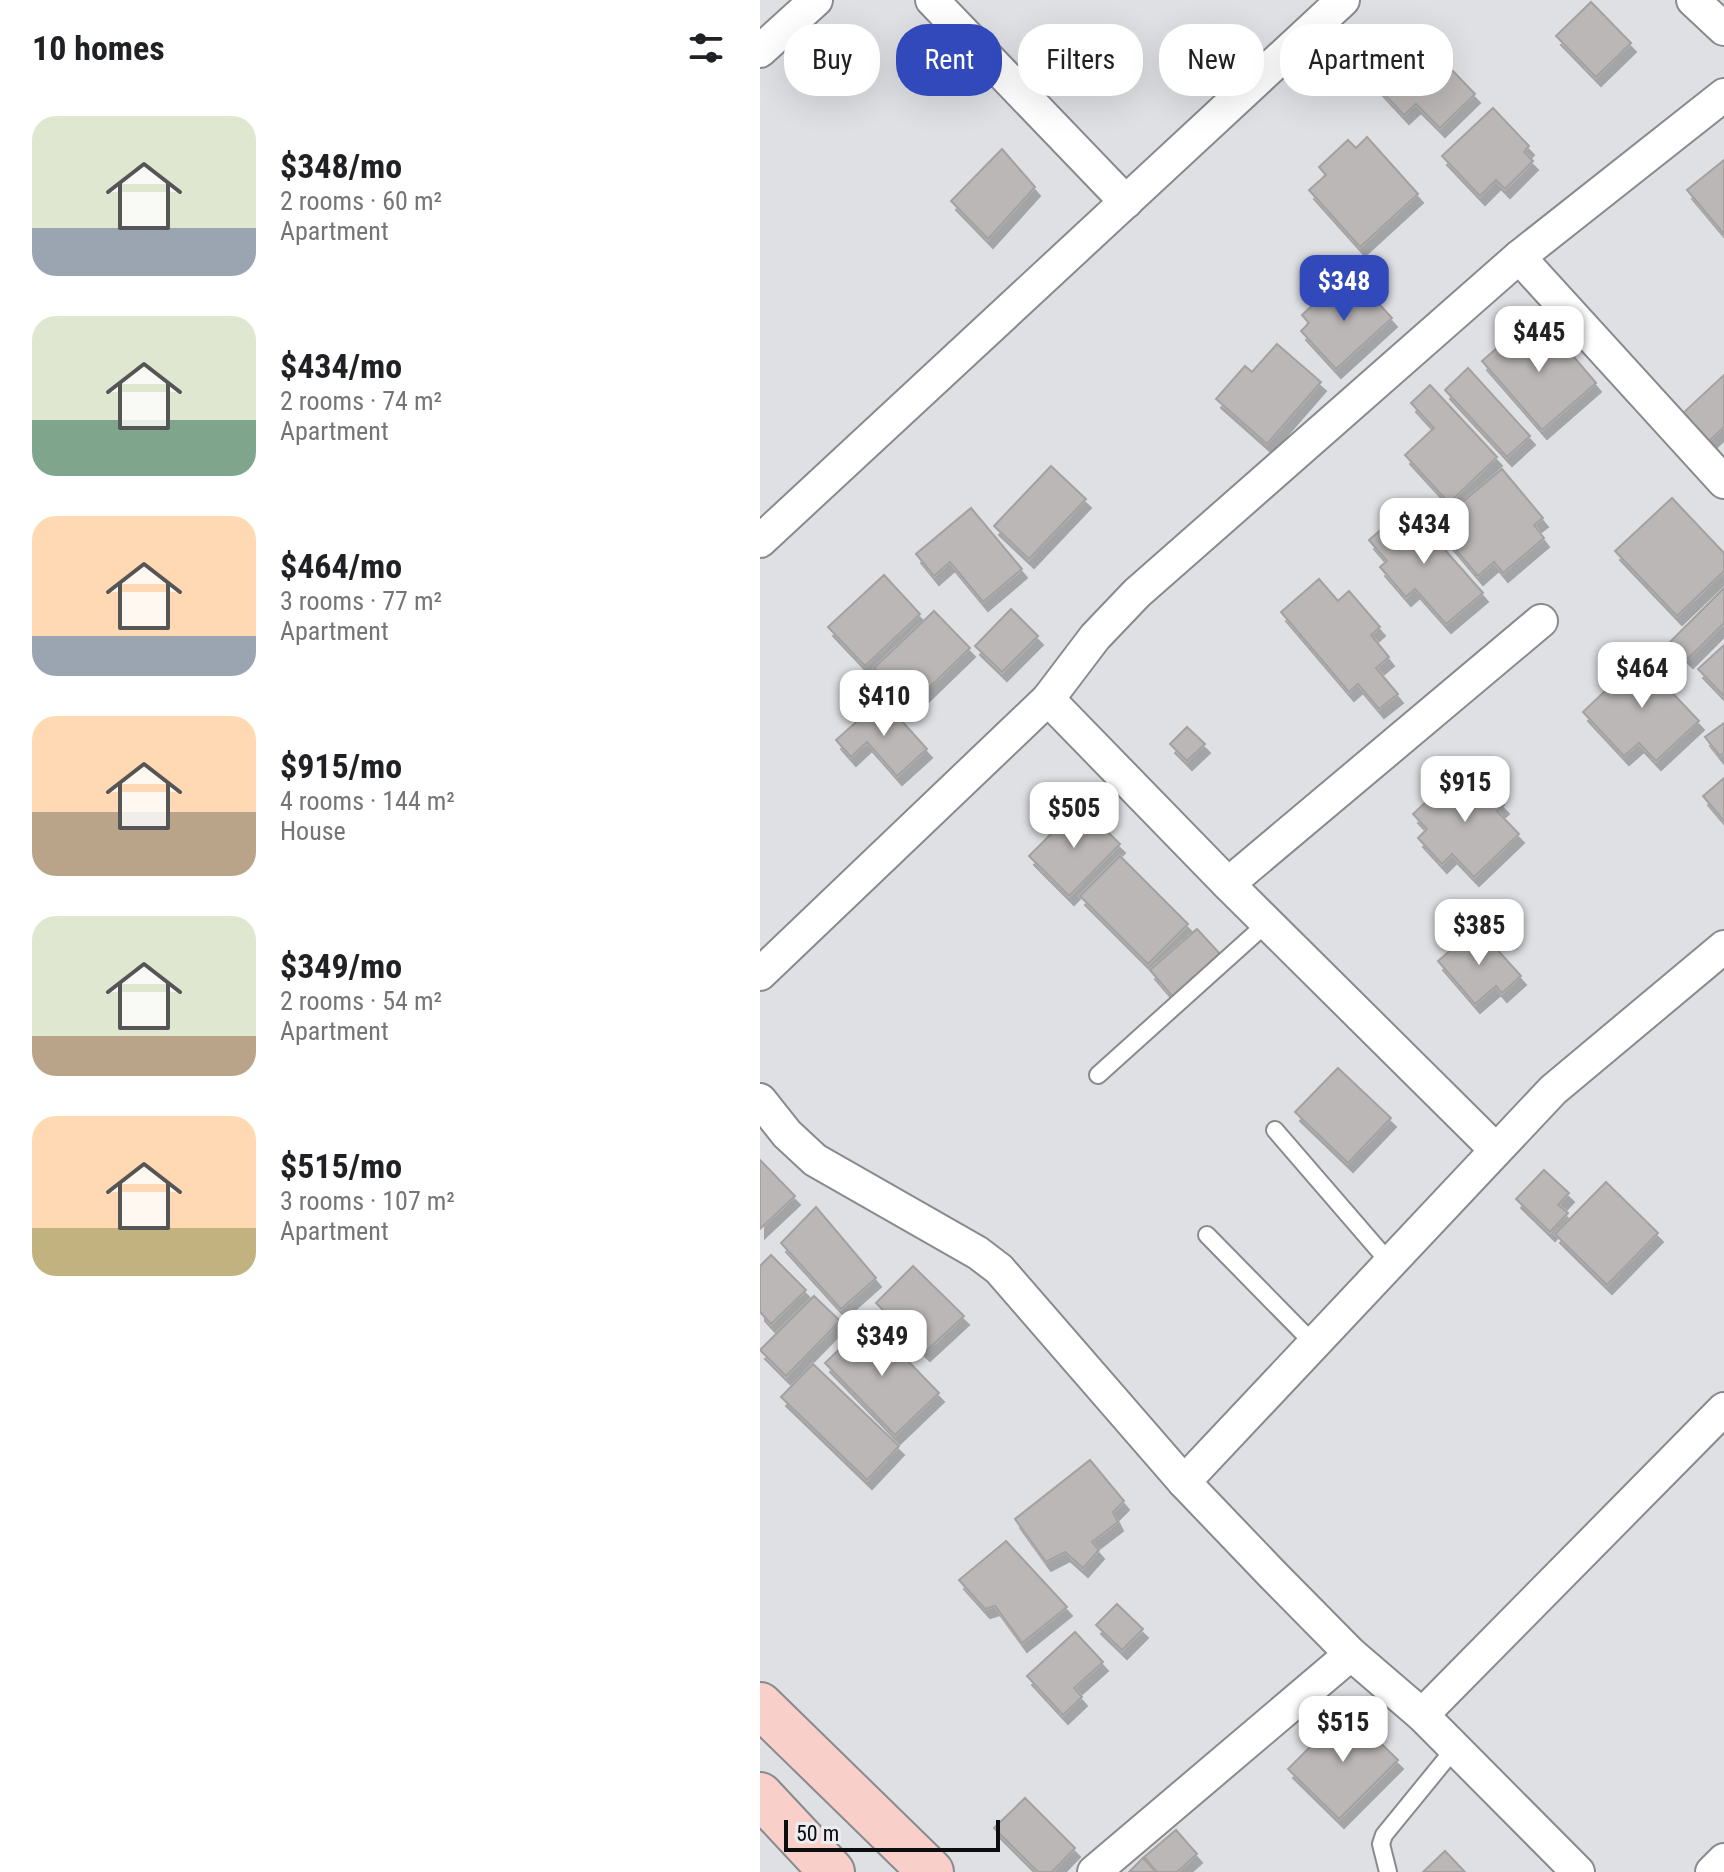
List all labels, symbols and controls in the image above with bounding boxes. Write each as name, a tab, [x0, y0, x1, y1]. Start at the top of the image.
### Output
chip: Buy	[784, 24, 880, 96]
chip: Rent	[896, 24, 1002, 96]
chip: Filters	[1018, 24, 1143, 96]
chip: New	[1159, 24, 1264, 96]
chip: Apartment	[1280, 24, 1453, 96]
icon: filters	[684, 26, 728, 70]
text: 10 homes	[32, 28, 165, 68]
text: $348/mo	[280, 146, 402, 186]
icon: home	[96, 148, 192, 244]
text: 2 rooms · 60 m²	[280, 186, 442, 216]
text: Apartment	[280, 216, 389, 246]
pin: $348	[1297, 255, 1391, 323]
text: $348	[1318, 266, 1370, 296]
pin: $445	[1492, 306, 1586, 374]
text: $445	[1513, 317, 1565, 347]
text: $434/mo	[280, 346, 402, 386]
icon: home	[96, 348, 192, 444]
text: 2 rooms · 74 m²	[280, 386, 442, 416]
text: Apartment	[280, 416, 389, 446]
pin: $434	[1377, 498, 1471, 566]
text: $434	[1398, 509, 1450, 539]
text: $464/mo	[280, 546, 402, 586]
icon: home	[96, 548, 192, 644]
text: 3 rooms · 77 m²	[280, 586, 442, 616]
text: Apartment	[280, 616, 389, 646]
pin: $464	[1595, 642, 1689, 710]
text: $464	[1616, 653, 1668, 683]
pin: $410	[837, 670, 931, 738]
text: $410	[858, 681, 910, 711]
text: $915/mo	[280, 746, 402, 786]
icon: home	[96, 748, 192, 844]
pin: $915	[1418, 756, 1512, 824]
text: $915	[1439, 767, 1491, 797]
pin: $505	[1027, 782, 1121, 850]
text: 4 rooms · 144 m²	[280, 786, 455, 816]
text: $505	[1048, 793, 1100, 823]
text: House	[280, 816, 346, 846]
pin: $385	[1432, 899, 1526, 967]
text: $385	[1453, 910, 1505, 940]
text: $349/mo	[280, 946, 402, 986]
icon: home	[96, 948, 192, 1044]
text: 2 rooms · 54 m²	[280, 986, 442, 1016]
text: Apartment	[280, 1016, 389, 1046]
text: $515/mo	[280, 1146, 402, 1186]
icon: home	[96, 1148, 192, 1244]
text: 3 rooms · 107 m²	[280, 1186, 455, 1216]
text: Apartment	[280, 1216, 389, 1246]
pin: $349	[835, 1310, 929, 1378]
text: $349	[856, 1321, 908, 1351]
pin: $515	[1296, 1696, 1390, 1764]
text: $515	[1317, 1707, 1369, 1737]
scale bar	[784, 1816, 1000, 1852]
text: 50 m	[796, 1821, 839, 1846]

